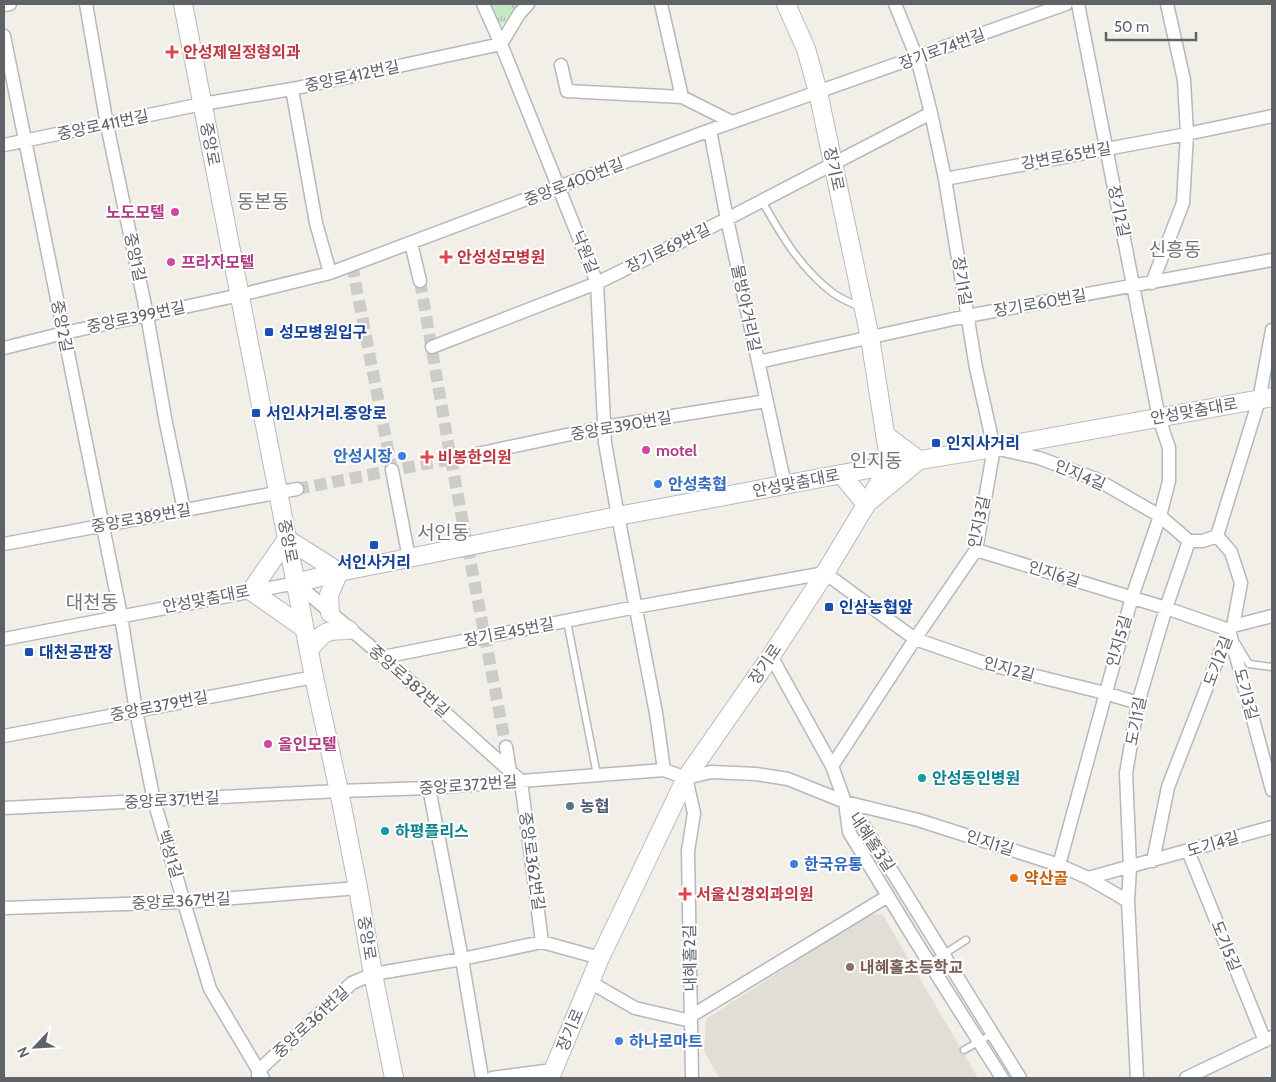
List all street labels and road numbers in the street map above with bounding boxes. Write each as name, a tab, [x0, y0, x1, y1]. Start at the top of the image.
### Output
street label: 장기로74번길	[896, 25, 988, 73]
street label: 중앙로412번길	[303, 57, 401, 95]
street label: 중앙로411번길	[55, 106, 151, 144]
street label: 중앙로	[196, 121, 224, 168]
street label: 강변로65번길	[1019, 139, 1113, 173]
street label: 장기로	[820, 145, 848, 193]
street label: 중앙로400번길	[521, 154, 627, 210]
street label: 장기2길	[1104, 183, 1134, 239]
street label: 장기로69번길	[623, 219, 713, 277]
street label: 낙원길	[568, 228, 602, 276]
street label: 중앙1길	[121, 231, 149, 283]
street label: 장기1길	[949, 255, 975, 307]
street label: 물방아거리길	[728, 263, 764, 353]
street label: 장기로60번길	[992, 285, 1088, 321]
street label: 중앙로399번길	[85, 297, 187, 337]
street label: 중앙2길	[48, 298, 76, 354]
street label: 안성맞춤대로	[1149, 394, 1239, 428]
street label: 중앙로390번길	[569, 408, 673, 444]
street label: 인지4길	[1052, 456, 1108, 494]
street label: 안성맞춤대로	[751, 465, 841, 501]
street label: 인지3길	[964, 494, 994, 550]
street label: 중앙로389번길	[90, 500, 192, 536]
street label: 중앙로	[274, 518, 302, 565]
street label: 인지6길	[1026, 557, 1082, 591]
street label: 안성맞춤대로	[161, 581, 251, 617]
street label: 인지5길	[1103, 613, 1135, 669]
street label: 장기로45번길	[462, 614, 556, 650]
street label: 도기2길	[1200, 633, 1236, 689]
street label: 장기로	[745, 640, 785, 688]
street label: 중앙로382번길	[365, 641, 453, 721]
street label: 인지2길	[981, 653, 1037, 685]
street label: 도기3길	[1230, 666, 1262, 722]
street label: 중앙로379번길	[108, 687, 210, 725]
street label: 도기1길	[1122, 695, 1150, 747]
street label: 중앙로372번길	[418, 772, 518, 798]
street label: 중앙로371번길	[124, 788, 220, 812]
street label: 내혜홀3길	[845, 809, 899, 875]
street label: 중앙로362번길	[516, 810, 548, 912]
street label: 인지1길	[964, 826, 1016, 860]
street label: 백성1길	[154, 828, 186, 880]
street label: 도기4길	[1185, 828, 1241, 860]
street label: 중앙로367번길	[131, 889, 231, 913]
street label: 중앙로	[354, 915, 380, 962]
street label: 도기5길	[1207, 918, 1245, 974]
street label: 내혜홀2길	[680, 924, 700, 992]
street label: 중앙로361번길	[269, 982, 353, 1062]
street label: 장기로	[553, 1006, 587, 1054]

